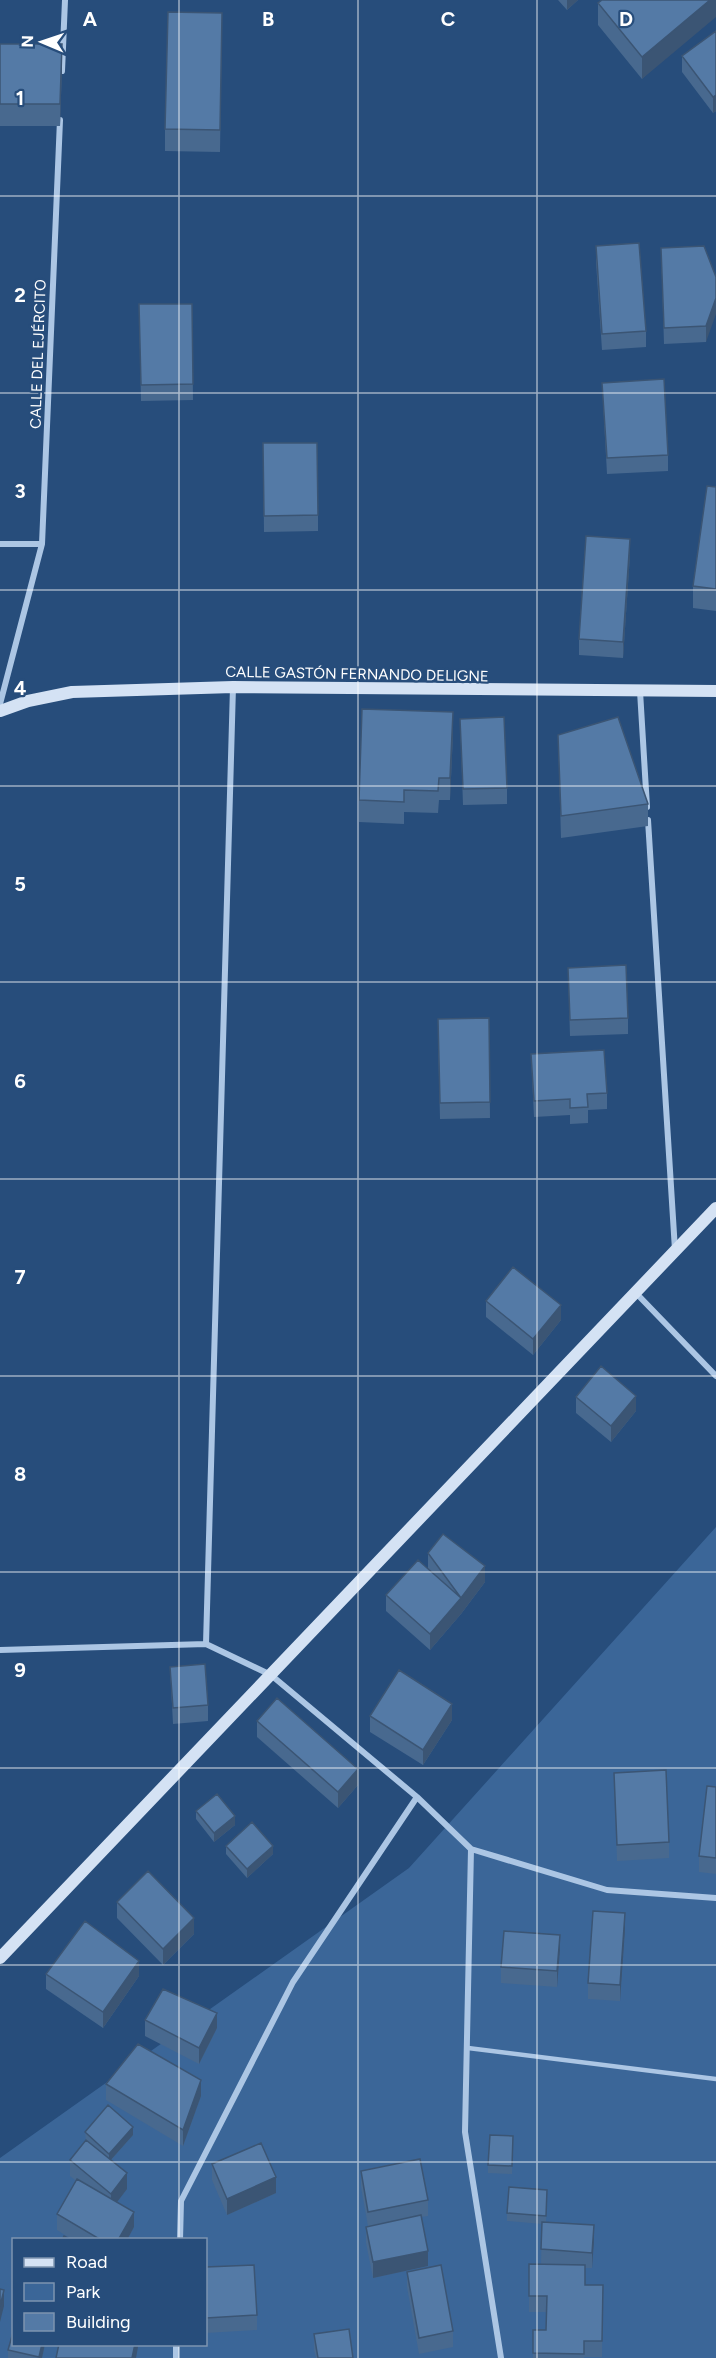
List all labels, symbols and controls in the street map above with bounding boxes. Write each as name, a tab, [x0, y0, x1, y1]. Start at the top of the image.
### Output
text: A	[83, 7, 98, 31]
text: B	[262, 7, 274, 31]
text: C	[441, 7, 455, 31]
text: D	[619, 7, 633, 31]
north arrow	[12, 12, 72, 72]
text: N	[18, 35, 37, 48]
text: 1	[16, 86, 24, 110]
street label: CALLE DEL EJÉRCITO	[26, 279, 50, 429]
text: 2	[14, 283, 26, 307]
text: 3	[14, 479, 26, 503]
street label: CALLE GASTÓN FERNANDO DELIGNE	[225, 663, 489, 685]
text: 4	[14, 676, 27, 700]
text: 5	[14, 872, 26, 896]
text: 6	[14, 1069, 26, 1093]
text: 7	[14, 1265, 26, 1289]
text: 8	[14, 1462, 26, 1486]
text: 9	[14, 1658, 26, 1682]
legend	[12, 2238, 207, 2346]
text: Road	[66, 2251, 107, 2273]
text: Park	[66, 2281, 101, 2303]
text: Building	[66, 2311, 131, 2333]

